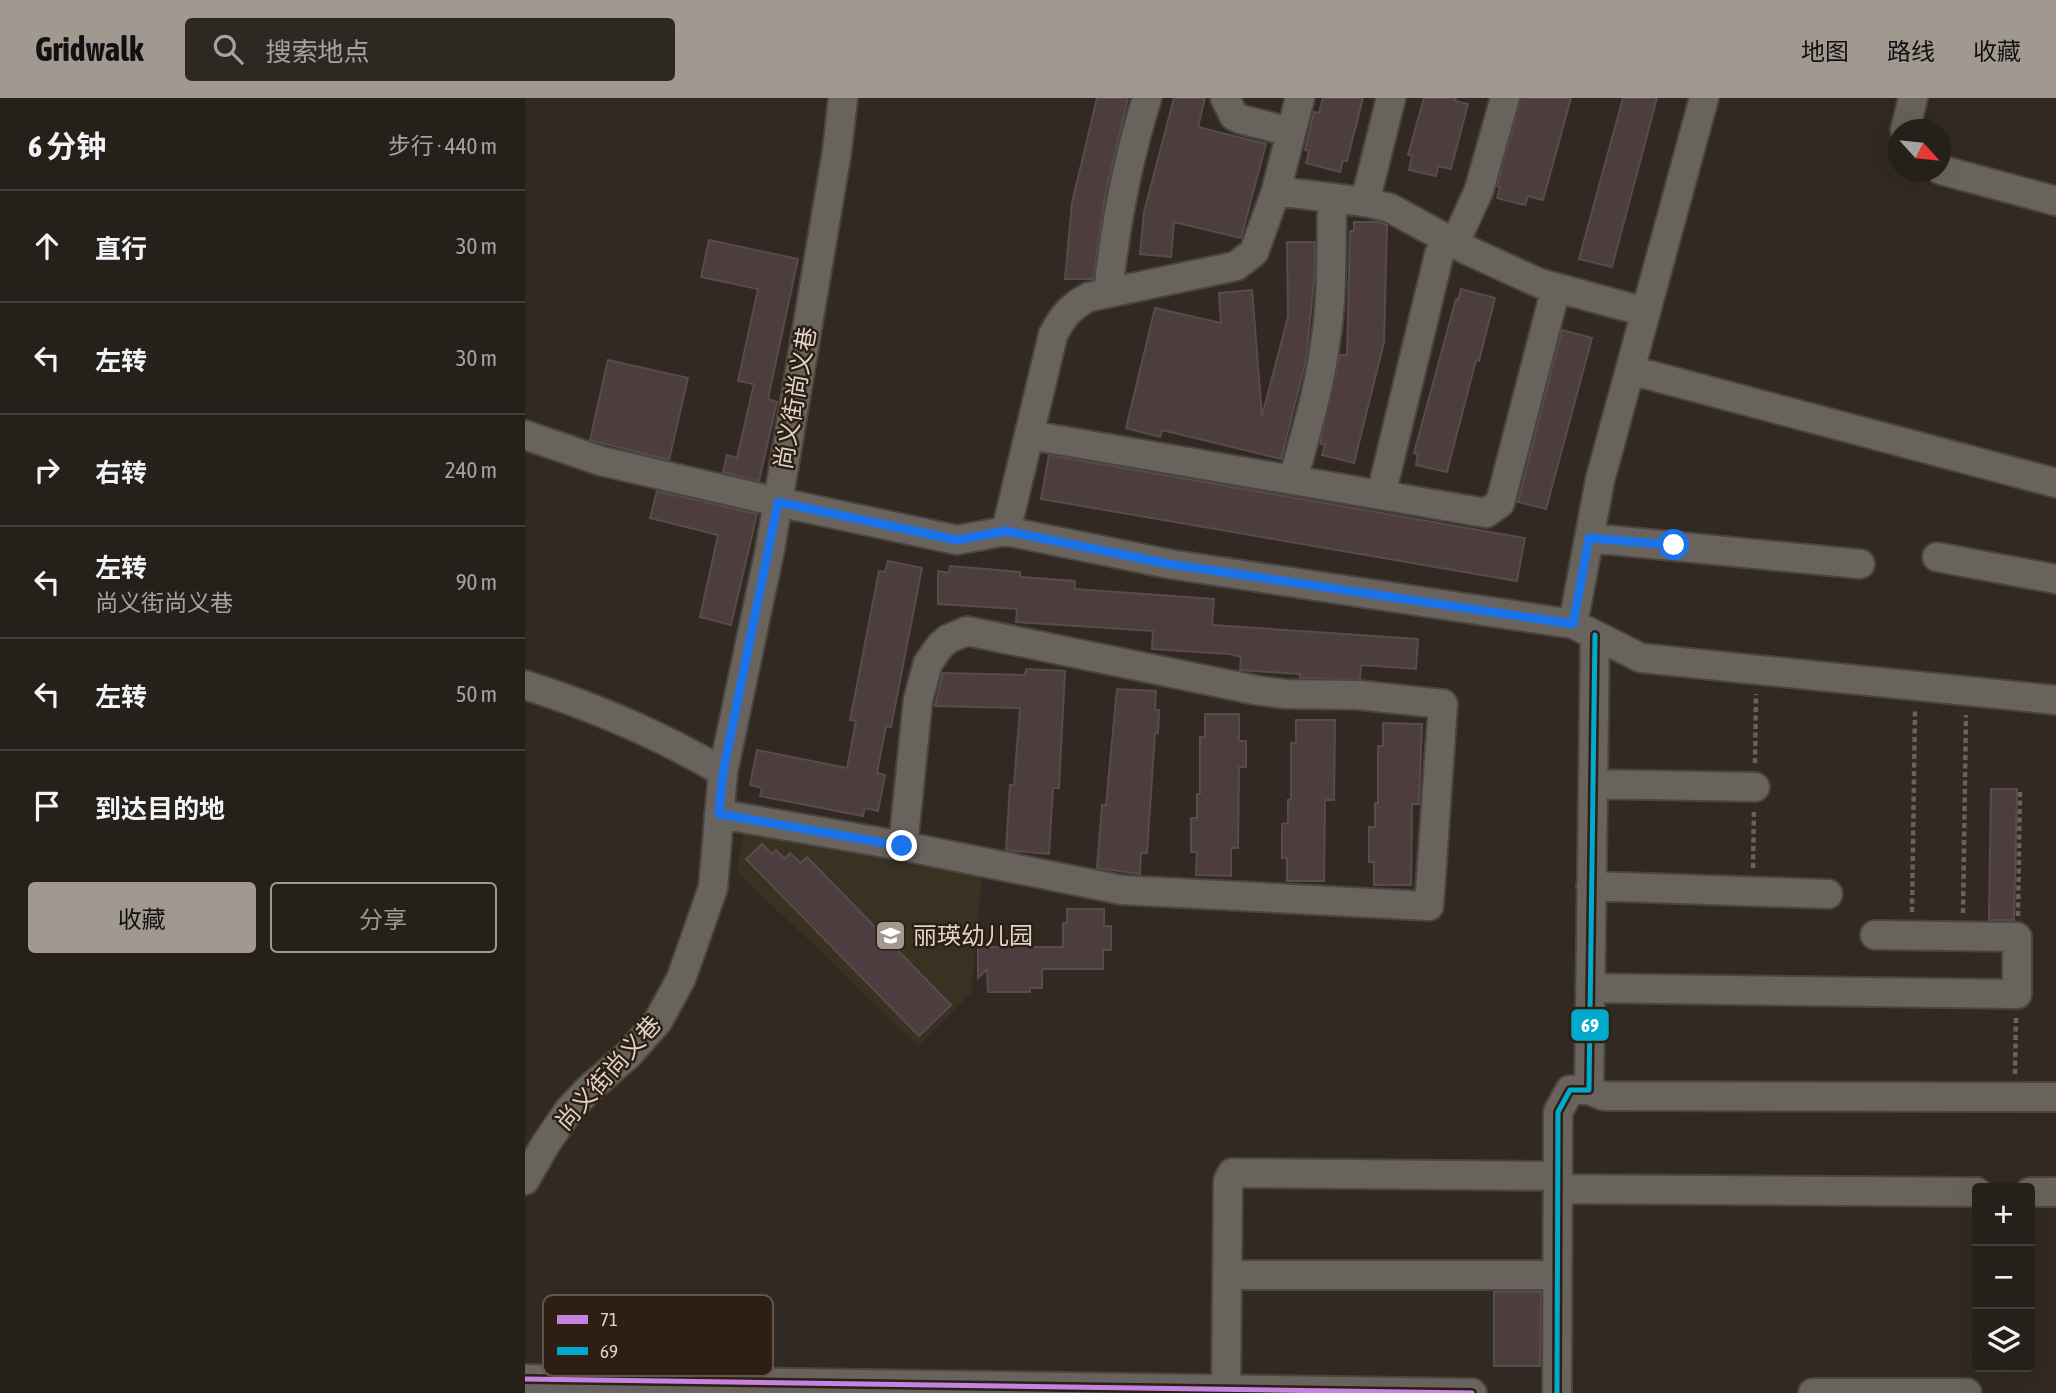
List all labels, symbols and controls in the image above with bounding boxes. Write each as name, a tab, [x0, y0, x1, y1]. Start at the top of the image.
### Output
search box	[185, 18, 675, 81]
text: Gridwalk	[35, 30, 143, 68]
icon: search	[209, 30, 247, 68]
text: 搜索地点	[265, 37, 369, 67]
text: 地图	[1801, 38, 1849, 65]
text: 路线	[1887, 38, 1935, 65]
text: 收藏	[1973, 38, 2021, 65]
north arrow	[1888, 119, 1951, 182]
text: 6 分钟	[28, 129, 106, 163]
text: 步行 · 440 m	[388, 133, 497, 159]
icon: ahead	[28, 227, 66, 265]
text: 30 m	[456, 233, 497, 259]
text: 直行	[95, 234, 147, 264]
street label: 尚义街尚义巷	[769, 325, 821, 471]
icon: left	[28, 339, 66, 377]
text: 30 m	[456, 345, 497, 371]
text: 左转	[95, 346, 147, 376]
icon: right	[28, 451, 66, 489]
text: 240 m	[445, 457, 497, 483]
text: 右转	[95, 458, 147, 488]
route start	[1658, 529, 1689, 560]
text: 左转	[95, 553, 147, 583]
icon: left	[28, 563, 66, 601]
text: 90 m	[456, 569, 497, 595]
text: 尚义街尚义巷	[95, 590, 233, 616]
icon: left	[28, 675, 66, 713]
text: 50 m	[456, 681, 497, 707]
text: 左转	[95, 682, 147, 712]
icon: arrive	[28, 787, 66, 825]
text: 到达目的地	[95, 794, 225, 824]
route end	[886, 830, 917, 861]
button: 收藏	[28, 882, 256, 953]
button: 分享	[270, 882, 497, 953]
school or university icon: 丽瑛幼儿园	[873, 918, 907, 952]
place label: 丽瑛幼儿园	[913, 922, 1033, 949]
line badge: 69	[1570, 1008, 1610, 1042]
street label: 尚义街尚义巷	[550, 1010, 666, 1136]
text: 69	[1581, 1014, 1599, 1036]
map controls	[1972, 1183, 2035, 1372]
button: +	[1972, 1183, 2035, 1246]
button: −	[1972, 1246, 2035, 1309]
legend	[543, 1295, 773, 1376]
text: 71	[600, 1308, 618, 1330]
button: layers	[1972, 1309, 2035, 1372]
text: 69	[600, 1340, 618, 1362]

